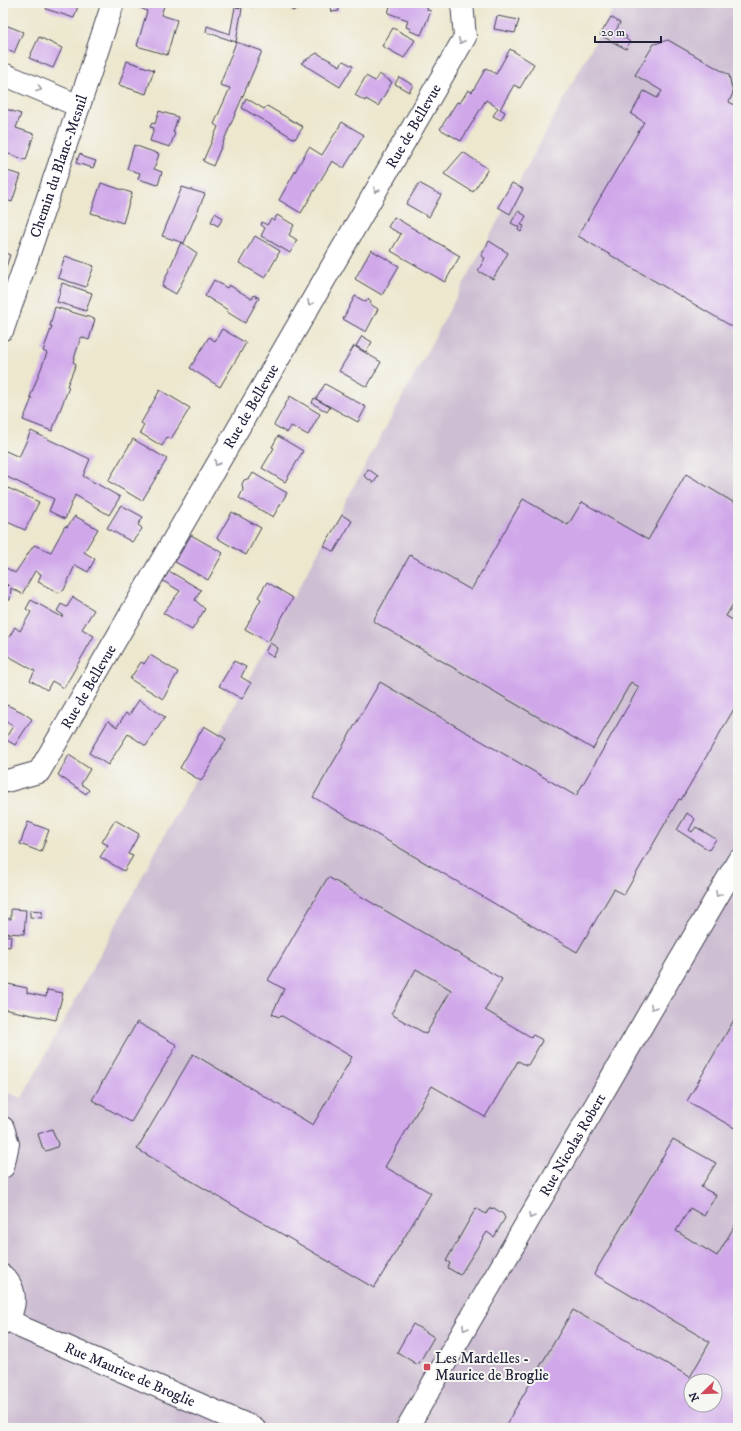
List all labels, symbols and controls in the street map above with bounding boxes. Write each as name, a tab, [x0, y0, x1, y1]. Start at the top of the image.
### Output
scale bar	[595, 18, 661, 44]
text: 20 m	[601, 25, 625, 40]
one-way arrow	[458, 37, 466, 44]
street label: Rue de Bellevue	[381, 80, 445, 172]
one-way arrow	[35, 84, 43, 92]
street label: Chemin du Blanc-Mesnil	[25, 92, 92, 240]
one-way arrow	[373, 186, 380, 193]
one-way arrow	[308, 298, 315, 306]
street label: Rue de Bellevue	[219, 361, 283, 452]
one-way arrow	[215, 459, 222, 467]
street label: Rue de Bellevue	[57, 641, 120, 732]
one-way arrow	[716, 890, 723, 897]
one-way arrow	[650, 1003, 657, 1010]
street label: Rue Nicolas Robert	[535, 1090, 610, 1200]
one-way arrow	[528, 1212, 535, 1219]
one-way arrow	[463, 1324, 470, 1331]
street label: Rue Maurice de Broglie	[62, 1338, 198, 1411]
place label: Les Mardelles - Maurice de Broglie	[435, 1349, 549, 1385]
marker: Les Mardelles - Maurice de Broglie	[422, 1362, 432, 1372]
north arrow	[683, 1373, 723, 1413]
text: N	[687, 1390, 703, 1403]

